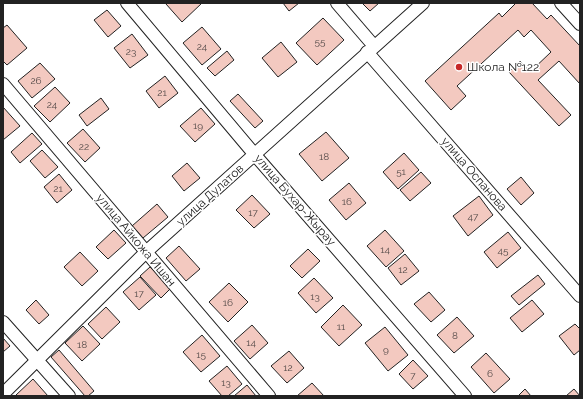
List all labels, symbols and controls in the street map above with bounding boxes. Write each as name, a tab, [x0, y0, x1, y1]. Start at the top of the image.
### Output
house number: 55	[315, 36, 326, 47]
house number: 24	[197, 41, 208, 52]
house number: 23	[126, 46, 136, 57]
place label: Школа №122	[467, 60, 539, 74]
marker: Школа №122	[454, 62, 464, 72]
house number: 26	[30, 75, 42, 86]
house number: 21	[157, 87, 167, 98]
house number: 24	[47, 99, 58, 110]
house number: 19	[193, 120, 203, 131]
street label: улица Оспанова	[438, 134, 510, 214]
house number: 22	[79, 141, 89, 152]
street label: улица Бухар-Жырау	[252, 151, 339, 249]
house number: 18	[319, 151, 329, 162]
street label: улица Дулатов	[174, 161, 246, 229]
house number: 51	[396, 166, 407, 177]
house number: 21	[53, 183, 63, 194]
street label: улица Айкожа Ишан	[93, 191, 179, 289]
house number: 16	[342, 196, 352, 207]
house number: 17	[248, 207, 258, 218]
house number: 47	[468, 211, 479, 222]
house number: 14	[380, 244, 390, 255]
house number: 45	[498, 245, 509, 256]
house number: 12	[398, 264, 408, 275]
house number: 17	[134, 288, 144, 299]
house number: 13	[310, 291, 320, 302]
house number: 16	[223, 297, 233, 308]
house number: 11	[337, 321, 346, 332]
house number: 8	[452, 330, 458, 341]
house number: 14	[246, 337, 256, 348]
house number: 18	[77, 339, 87, 350]
house number: 9	[383, 344, 389, 355]
house number: 15	[196, 349, 206, 360]
house number: 12	[283, 362, 293, 373]
house number: 6	[487, 368, 493, 379]
house number: 7	[410, 370, 416, 381]
house number: 13	[221, 377, 231, 388]

